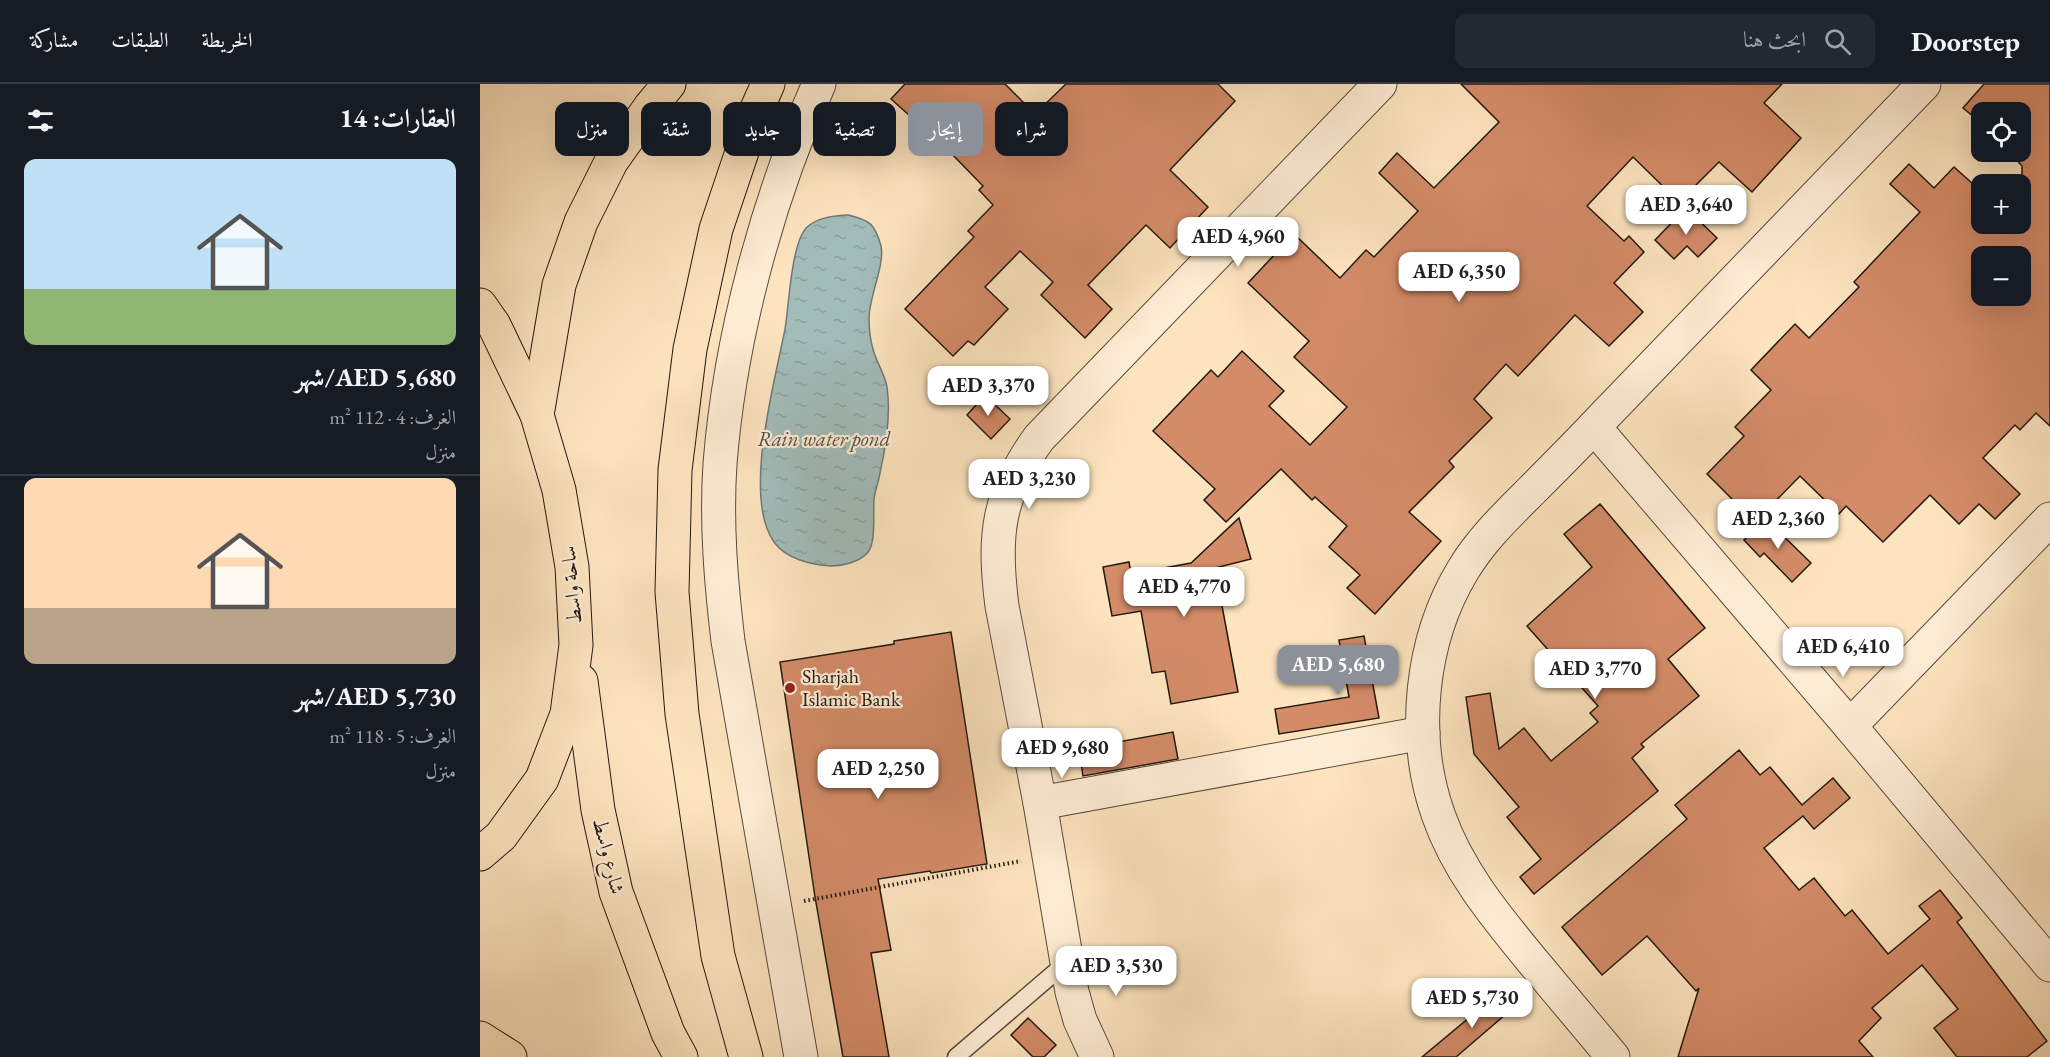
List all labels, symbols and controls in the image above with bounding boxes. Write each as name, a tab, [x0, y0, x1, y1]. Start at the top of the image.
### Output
search box	[1455, 14, 1875, 68]
text: Doorstep	[1911, 23, 2020, 59]
text: ابحث هنا	[1743, 25, 1806, 54]
icon: search	[1821, 25, 1854, 58]
text: مشاركة	[30, 26, 78, 53]
text: الطبقات	[111, 26, 168, 53]
text: الخريطة	[201, 26, 253, 53]
text: العقارات: 14	[339, 101, 456, 135]
chip: منزل	[555, 102, 629, 156]
chip: شقة	[641, 102, 711, 156]
chip: جديد	[723, 102, 801, 156]
chip: تصفية	[813, 102, 896, 156]
chip: إيجار	[908, 102, 983, 156]
chip: شراء	[995, 102, 1068, 156]
map controls	[1971, 102, 2031, 306]
button: locate	[1971, 102, 2031, 162]
icon: filters	[24, 104, 57, 137]
button: +	[1971, 174, 2031, 234]
pin: AED 3,640	[1617, 185, 1755, 236]
text: AED 3,640	[1640, 191, 1732, 217]
icon: home	[186, 198, 294, 306]
pin: AED 4,960	[1169, 217, 1307, 268]
text: AED 4,960	[1192, 223, 1284, 249]
button: −	[1971, 246, 2031, 306]
pin: AED 6,350	[1390, 252, 1528, 303]
text: AED 6,350	[1413, 258, 1505, 284]
text: AED 5,680/شهر	[295, 360, 456, 394]
pin: AED 3,370	[919, 366, 1057, 417]
text: AED 3,370	[942, 372, 1034, 398]
text: الغرف: 4 · 112 m²	[329, 404, 456, 430]
water label: Rain water pond	[757, 425, 891, 452]
text: منزل	[425, 439, 456, 465]
pin: AED 3,230	[960, 459, 1098, 510]
text: AED 3,230	[983, 465, 1075, 491]
pin: AED 2,360	[1709, 499, 1847, 550]
text: AED 2,360	[1732, 505, 1824, 531]
icon: home	[186, 517, 294, 625]
street label: ساحة واسط	[555, 545, 587, 625]
pin: AED 4,770	[1115, 567, 1253, 618]
text: AED 4,770	[1138, 573, 1230, 599]
pin: AED 6,410	[1774, 627, 1912, 678]
text: AED 6,410	[1797, 633, 1889, 659]
pin: AED 5,680	[1269, 645, 1407, 696]
pin: AED 3,770	[1526, 649, 1664, 700]
text: AED 5,680	[1292, 651, 1384, 677]
text: AED 3,770	[1549, 655, 1641, 681]
place label: Sharjah Islamic Bank	[802, 663, 901, 712]
text: AED 5,730/شهر	[295, 679, 456, 713]
marker: Sharjah Islamic Bank	[783, 681, 797, 695]
text: الغرف: 5 · 118 m²	[329, 723, 456, 749]
pin: AED 9,680	[993, 728, 1131, 779]
text: AED 9,680	[1016, 734, 1108, 760]
pin: AED 2,250	[809, 749, 947, 800]
text: AED 2,250	[832, 755, 924, 781]
text: منزل	[425, 758, 456, 784]
street label: شارع واسط	[582, 815, 631, 898]
pin: AED 3,530	[1047, 946, 1185, 997]
text: AED 3,530	[1070, 952, 1162, 978]
pin: AED 5,730	[1403, 978, 1541, 1029]
text: AED 5,730	[1426, 984, 1518, 1010]

